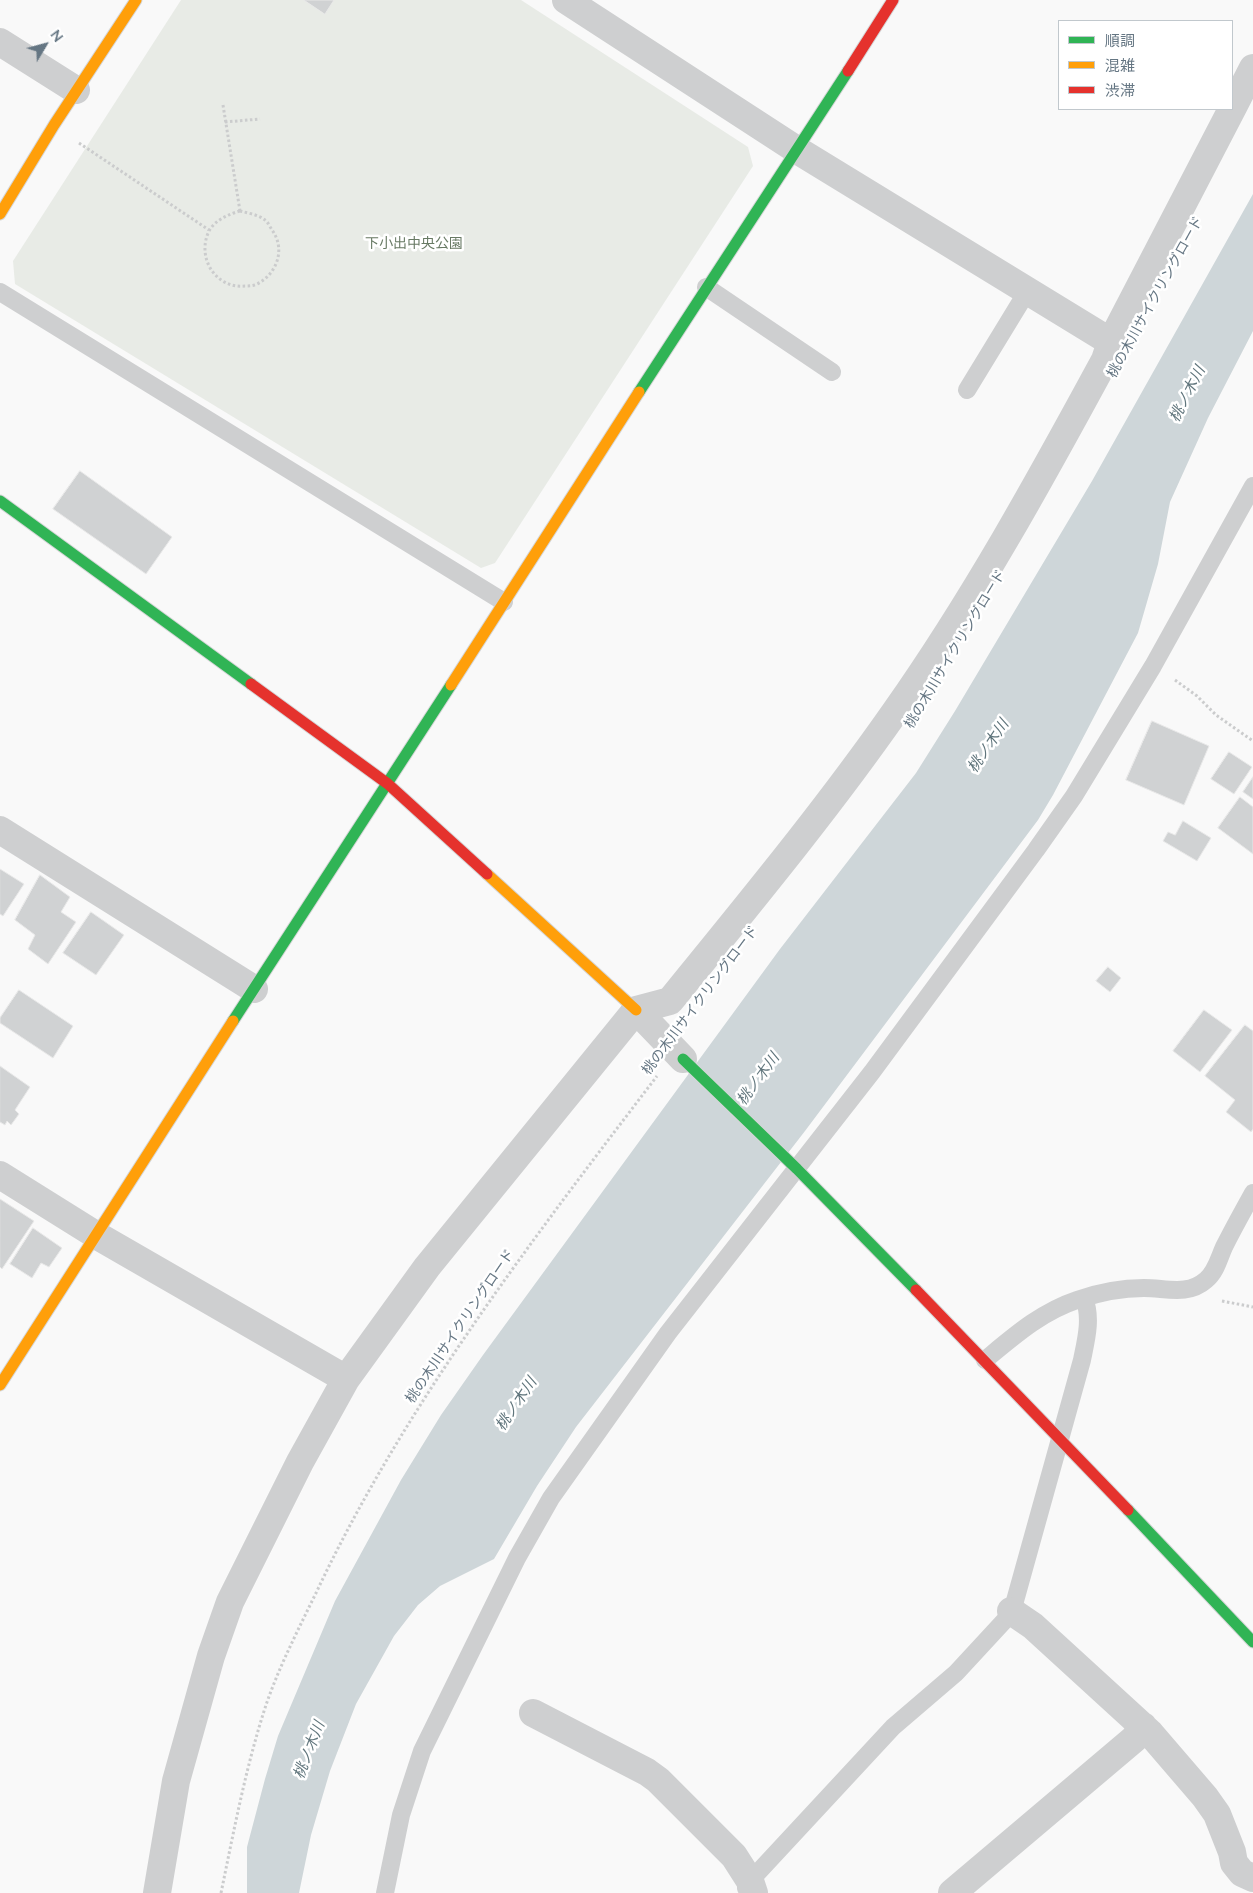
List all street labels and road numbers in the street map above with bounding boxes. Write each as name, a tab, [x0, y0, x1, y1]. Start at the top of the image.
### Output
street label: 桃の木川サイクリングロード	[1104, 213, 1206, 381]
street label: 桃の木川サイクリングロード	[901, 567, 1009, 731]
street label: 桃の木川サイクリングロード	[639, 922, 761, 1078]
street label: 桃の木川サイクリングロード	[402, 1246, 518, 1406]

